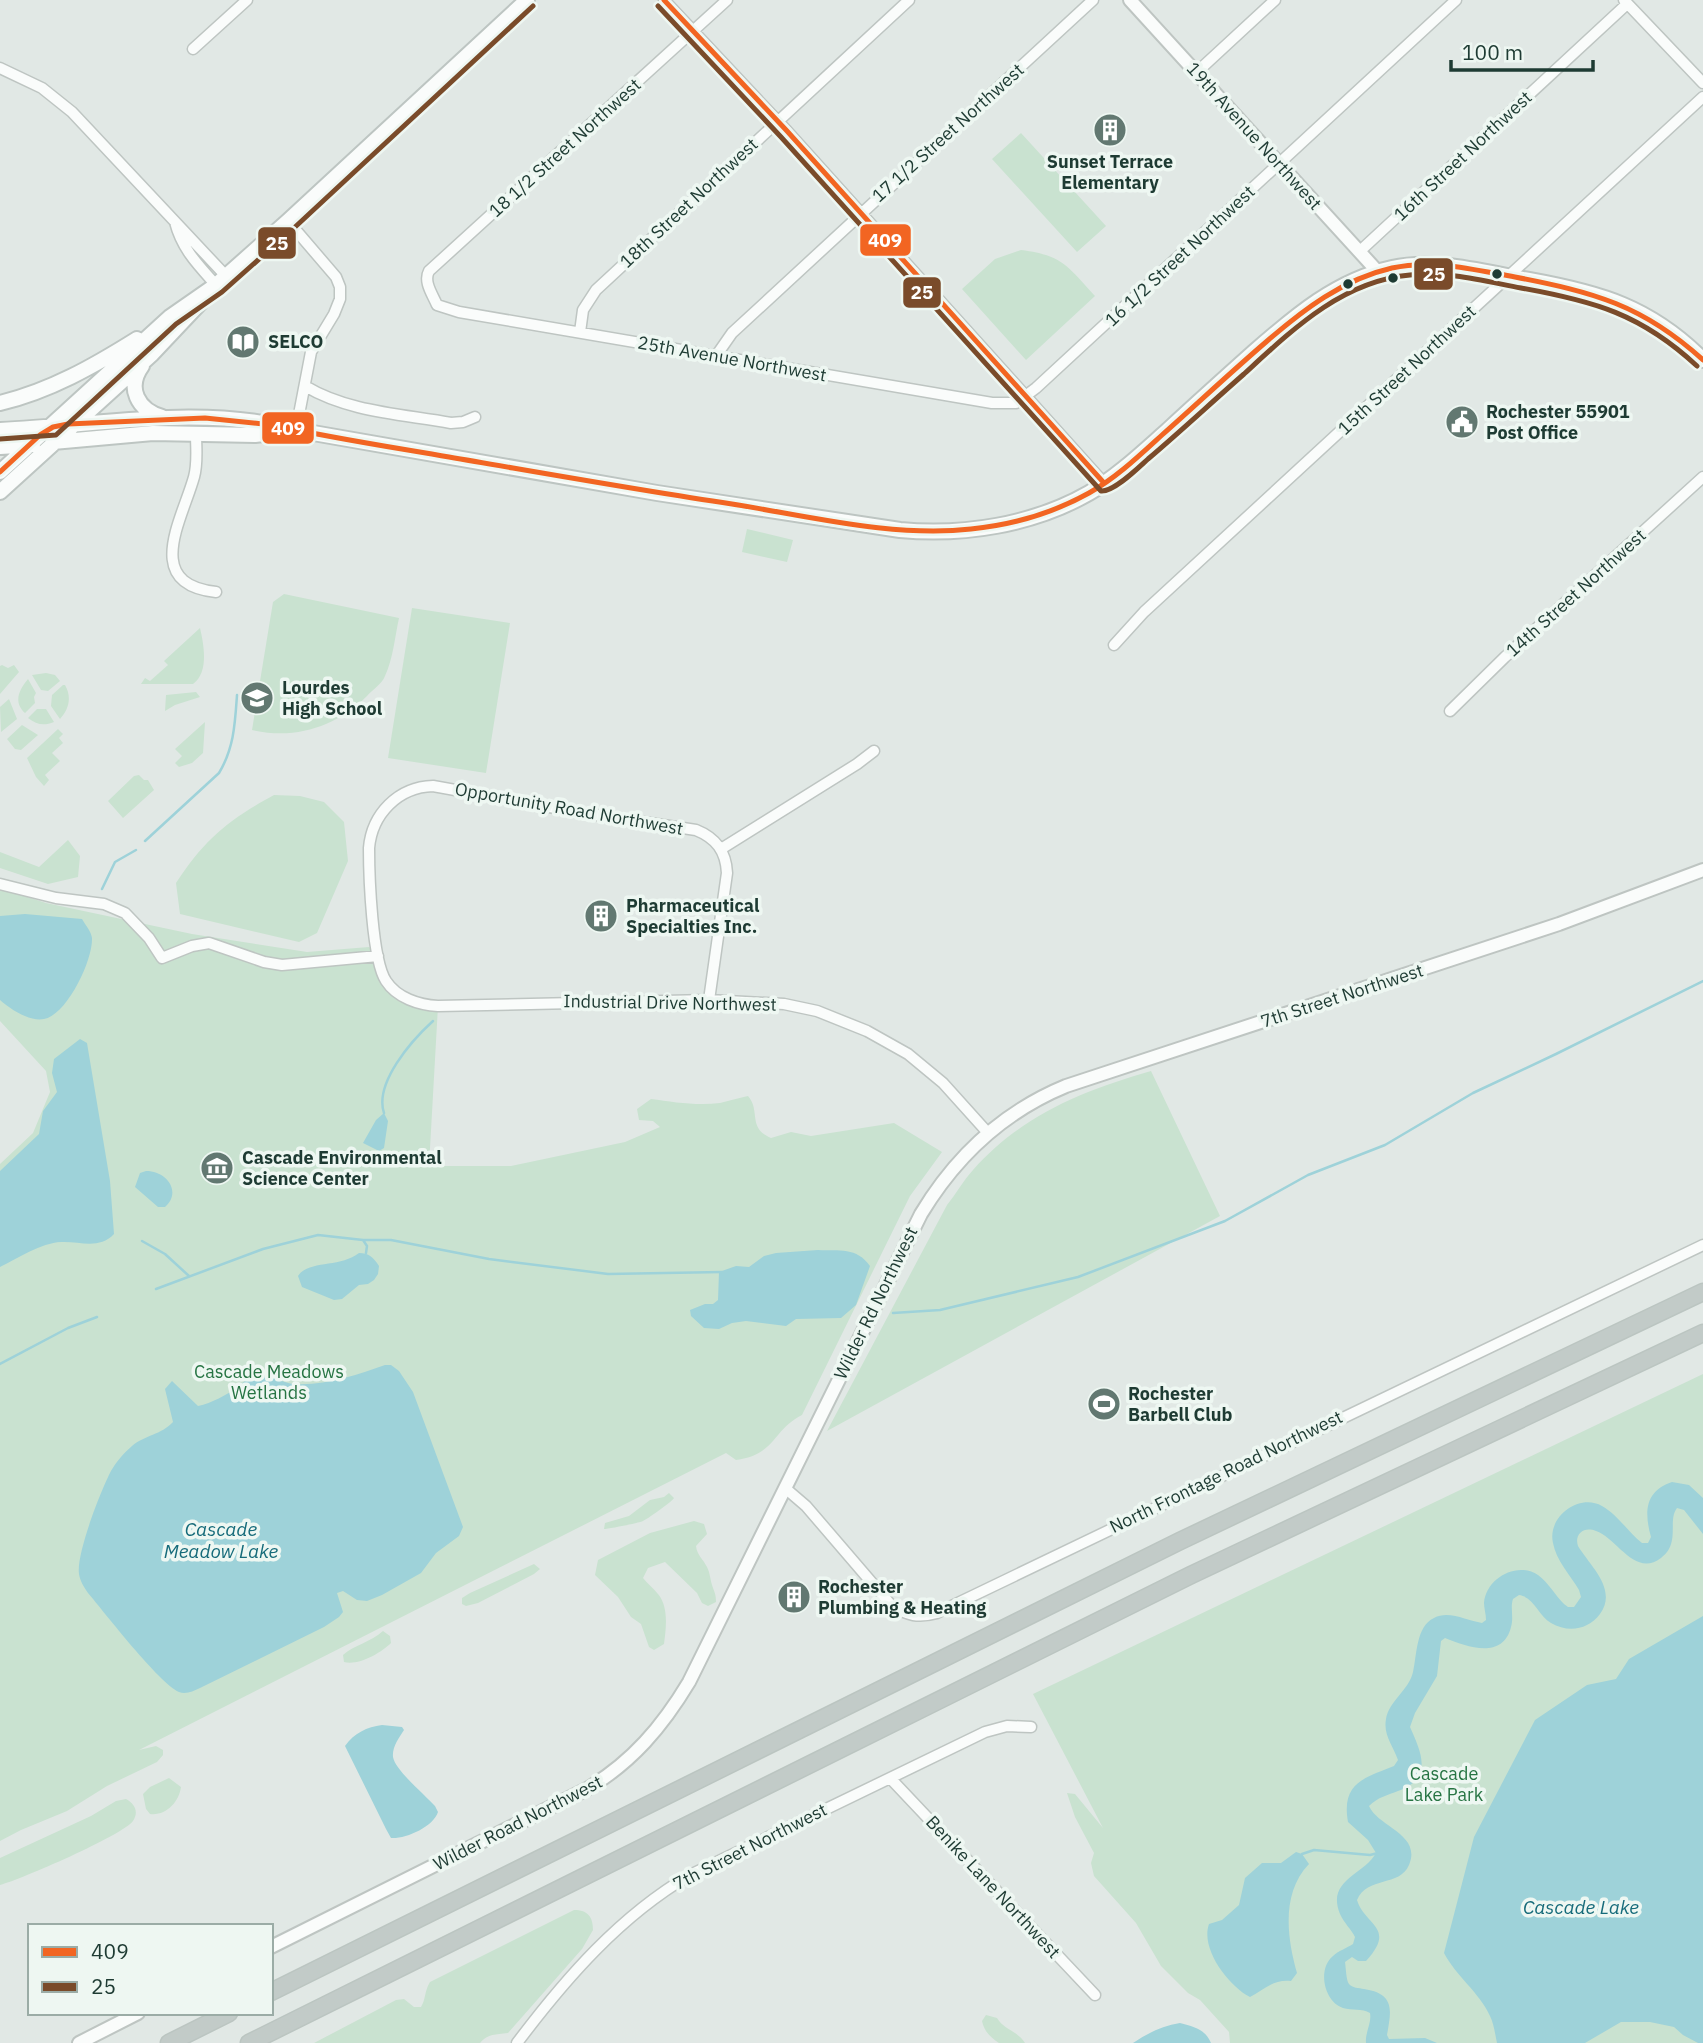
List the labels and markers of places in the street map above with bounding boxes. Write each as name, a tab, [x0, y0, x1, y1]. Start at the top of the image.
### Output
building icon: Sunset Terrace Elementary	[1091, 111, 1129, 149]
place label: Sunset Terrace Elementary	[1047, 150, 1173, 194]
unlabelled marker	[1490, 267, 1504, 281]
unlabelled marker	[1386, 271, 1400, 285]
unlabelled marker	[1341, 277, 1355, 291]
library icon: SELCO	[224, 323, 262, 361]
place label: SELCO	[268, 330, 323, 353]
place label: Rochester 55901 Post Office	[1486, 400, 1630, 444]
public building icon: Rochester 55901 Post Office	[1443, 403, 1481, 441]
place label: Lourdes High School	[282, 676, 383, 720]
school or university icon: Lourdes High School	[238, 679, 276, 717]
place label: Pharmaceutical Specialties Inc.	[626, 894, 760, 938]
building icon: Pharmaceutical Specialties Inc.	[582, 897, 620, 935]
place label: Cascade Environmental Science Center	[242, 1146, 442, 1190]
museum icon: Cascade Environmental Science Center	[198, 1149, 236, 1187]
place label: Rochester Barbell Club	[1128, 1382, 1232, 1426]
sports icon: Rochester Barbell Club	[1085, 1385, 1123, 1423]
place label: Rochester Plumbing & Heating	[818, 1575, 986, 1619]
building icon: Rochester Plumbing & Heating	[775, 1578, 813, 1616]

